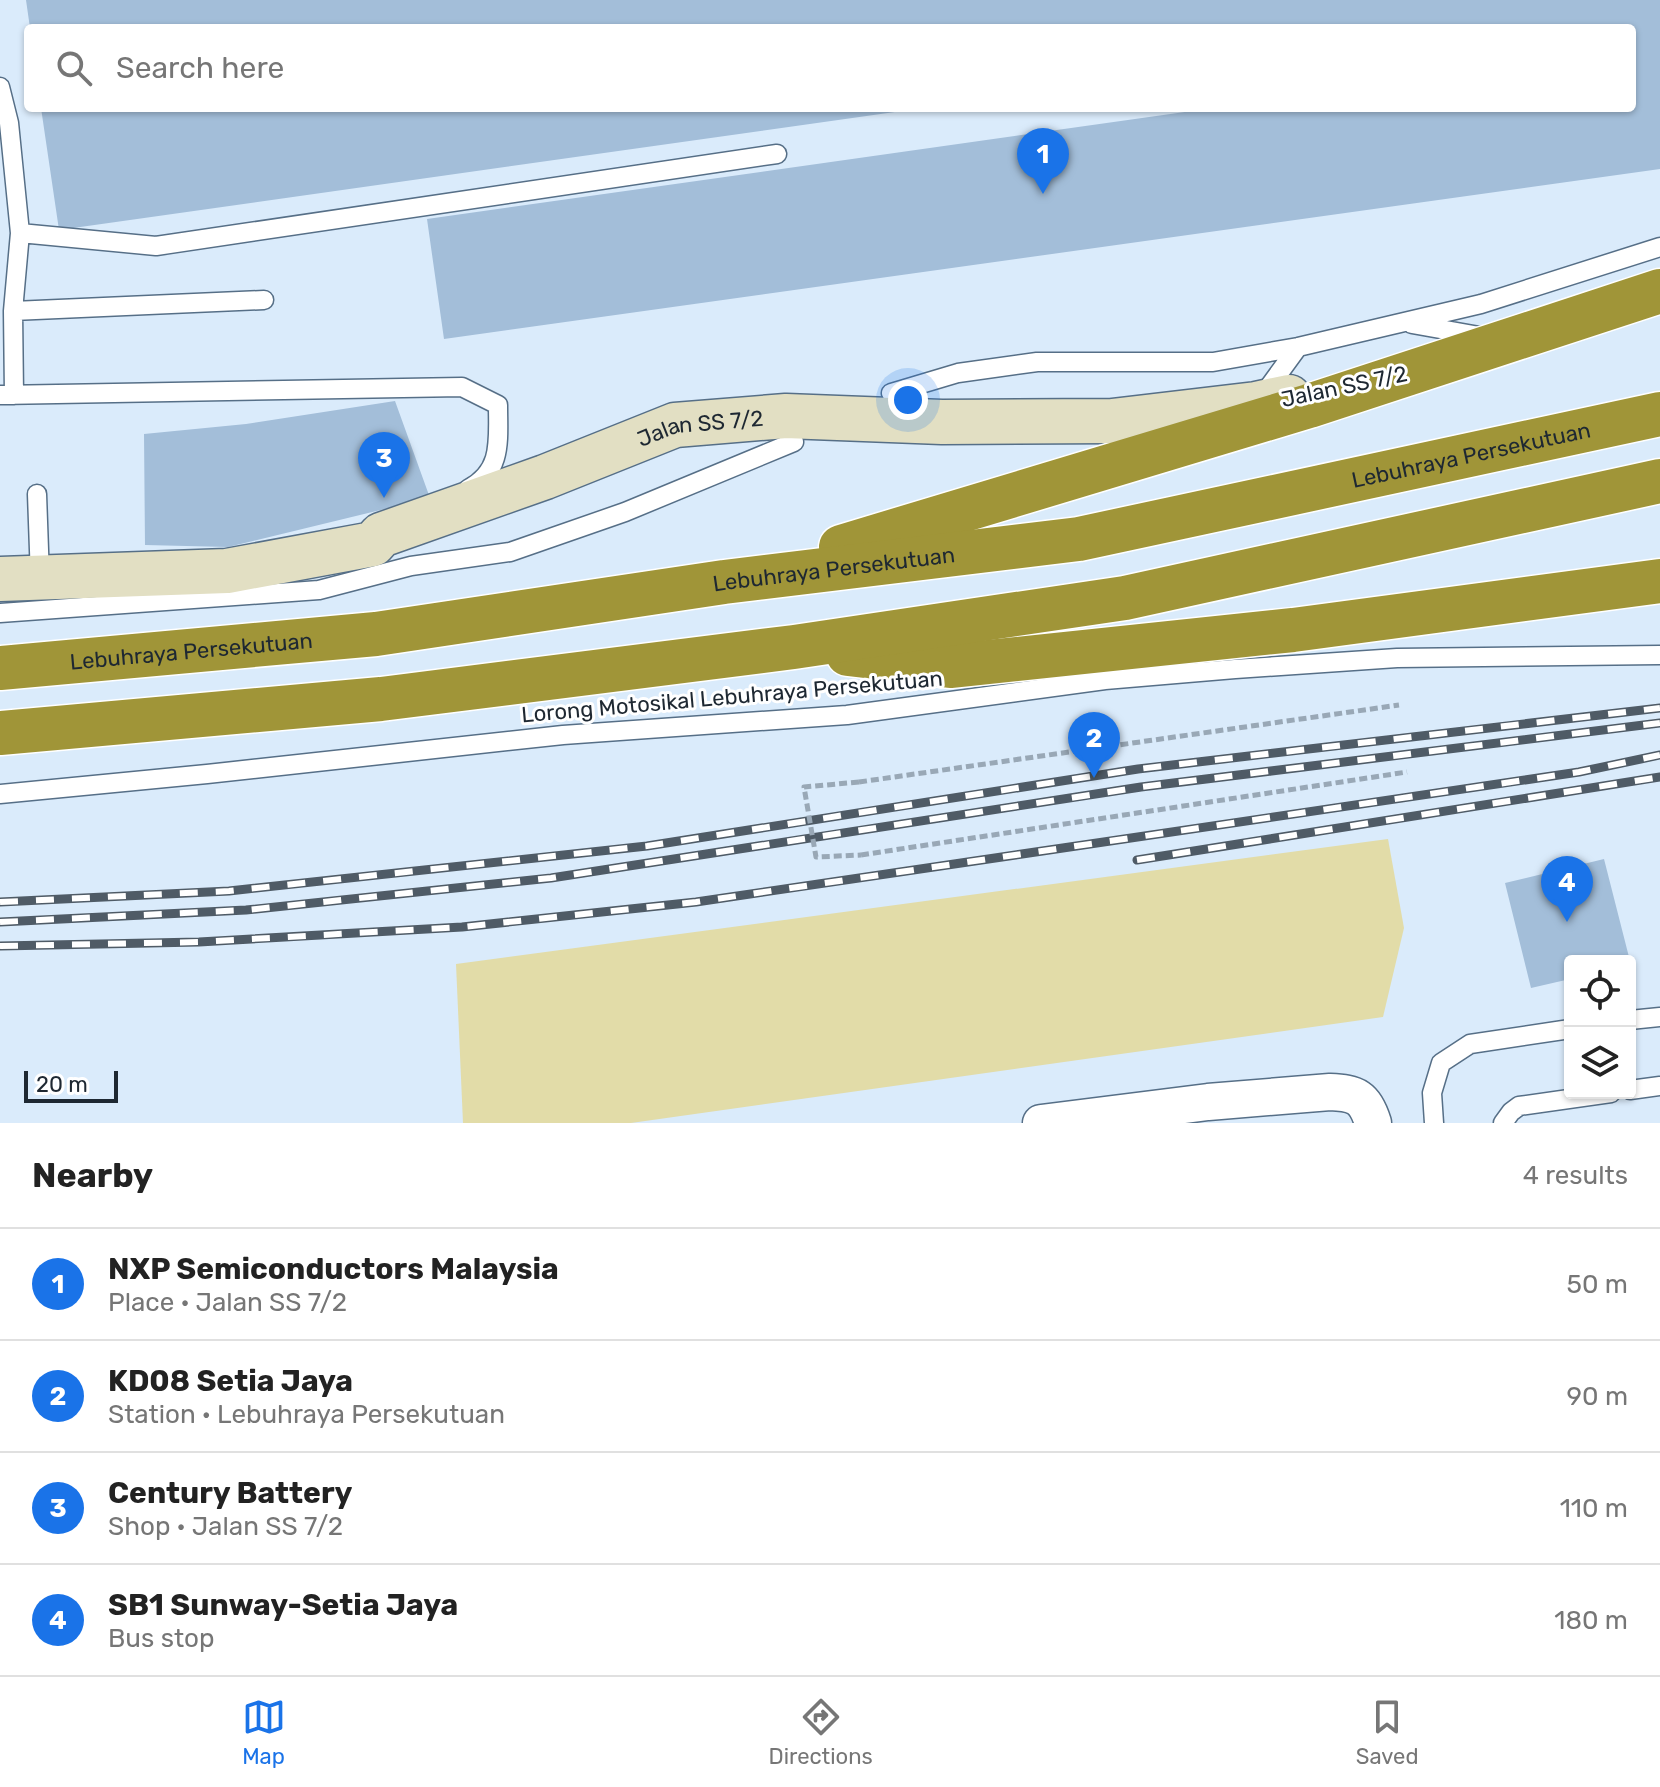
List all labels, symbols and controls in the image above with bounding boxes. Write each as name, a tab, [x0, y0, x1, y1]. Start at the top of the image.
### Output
search box	[24, 24, 1636, 112]
icon: search	[52, 46, 96, 90]
text: Search here	[116, 50, 284, 86]
pin: 1	[1017, 128, 1069, 194]
street label: Jalan SS 7/2	[1279, 360, 1410, 413]
your location	[888, 380, 928, 420]
street label: Jalan SS 7/2	[633, 405, 764, 453]
street label: Lebuhraya Persekutuan	[1349, 416, 1593, 494]
pin: 3	[358, 432, 410, 498]
street label: Lebuhraya Persekutuan	[711, 541, 957, 598]
street label: Lebuhraya Persekutuan	[69, 627, 314, 676]
street label: Lorong Motosikal Lebuhraya Persekutuan	[520, 665, 944, 728]
pin: 2	[1068, 712, 1120, 778]
pin: 4	[1541, 856, 1593, 922]
map controls	[1564, 955, 1636, 1099]
button: locate	[1564, 955, 1636, 1027]
button: layers	[1564, 1027, 1636, 1099]
scale bar	[24, 1067, 118, 1103]
text: 20 m	[36, 1071, 88, 1098]
text: Nearby	[32, 1155, 153, 1196]
text: 4 results	[1523, 1160, 1628, 1191]
text: NXP Semiconductors Malaysia	[108, 1251, 559, 1287]
text: 1	[52, 1269, 64, 1300]
text: 50 m	[1567, 1269, 1628, 1300]
text: Place · Jalan SS 7/2	[108, 1287, 347, 1318]
text: KD08 Setia Jaya	[108, 1363, 353, 1399]
text: 2	[50, 1381, 66, 1412]
text: 90 m	[1567, 1381, 1628, 1412]
text: Station · Lebuhraya Persekutuan	[108, 1399, 505, 1430]
text: Century Battery	[108, 1475, 352, 1511]
text: 3	[49, 1493, 67, 1524]
text: 110 m	[1560, 1493, 1628, 1524]
text: Shop · Jalan SS 7/2	[108, 1511, 343, 1542]
text: SB1 Sunway-Setia Jaya	[108, 1587, 458, 1623]
text: 4	[49, 1605, 67, 1636]
text: 180 m	[1554, 1605, 1628, 1636]
text: Bus stop	[108, 1623, 214, 1654]
tab: Map	[242, 1695, 286, 1770]
tab: Directions	[769, 1695, 873, 1770]
tab: Saved	[1356, 1695, 1419, 1770]

